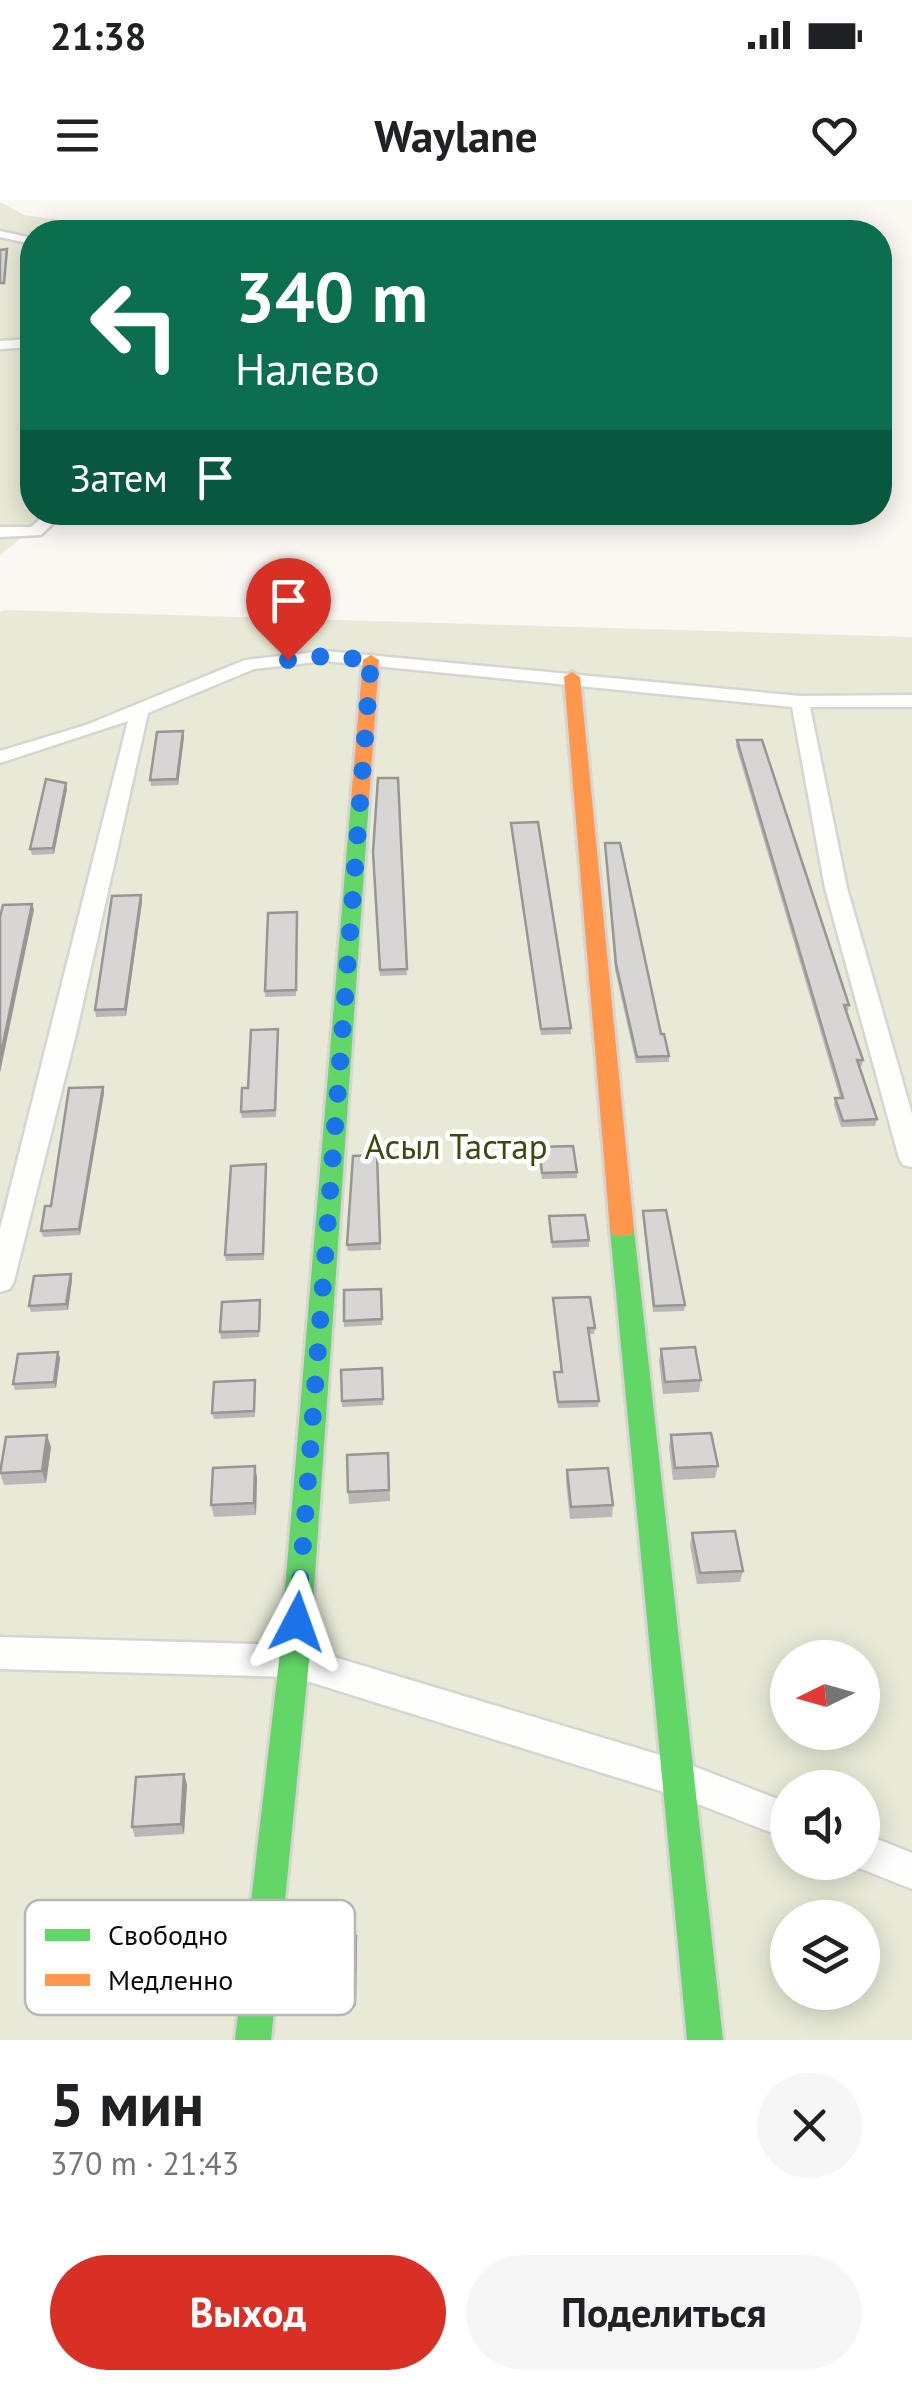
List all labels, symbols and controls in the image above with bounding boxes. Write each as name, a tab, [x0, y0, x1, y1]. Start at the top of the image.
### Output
text: 21:38	[50, 11, 146, 60]
text: Waylane	[374, 106, 538, 164]
icon: menu	[50, 108, 105, 163]
icon: heart	[807, 108, 862, 163]
text: 340 m	[235, 251, 428, 341]
icon: left	[70, 260, 200, 390]
text: Налево	[235, 339, 380, 397]
icon: arrive	[188, 450, 243, 505]
text: Затем	[70, 453, 168, 502]
pin	[246, 558, 331, 661]
icon: arrive	[261, 573, 316, 628]
park label: Асыл Тастар	[364, 1123, 548, 1169]
position arrow	[245, 1570, 349, 1674]
north arrow	[770, 1640, 880, 1750]
map controls	[770, 1640, 880, 2010]
button: sound	[770, 1770, 880, 1880]
legend	[25, 1900, 355, 2015]
button: layers	[770, 1900, 880, 2010]
text: Свободно	[108, 1916, 228, 1953]
text: Медленно	[108, 1961, 233, 1998]
text: 5 мин	[50, 2065, 204, 2143]
button: close	[757, 2073, 862, 2178]
text: 370 m · 21:43	[50, 2142, 239, 2184]
button: Выход	[50, 2255, 446, 2370]
button: Поделиться	[466, 2255, 862, 2370]

